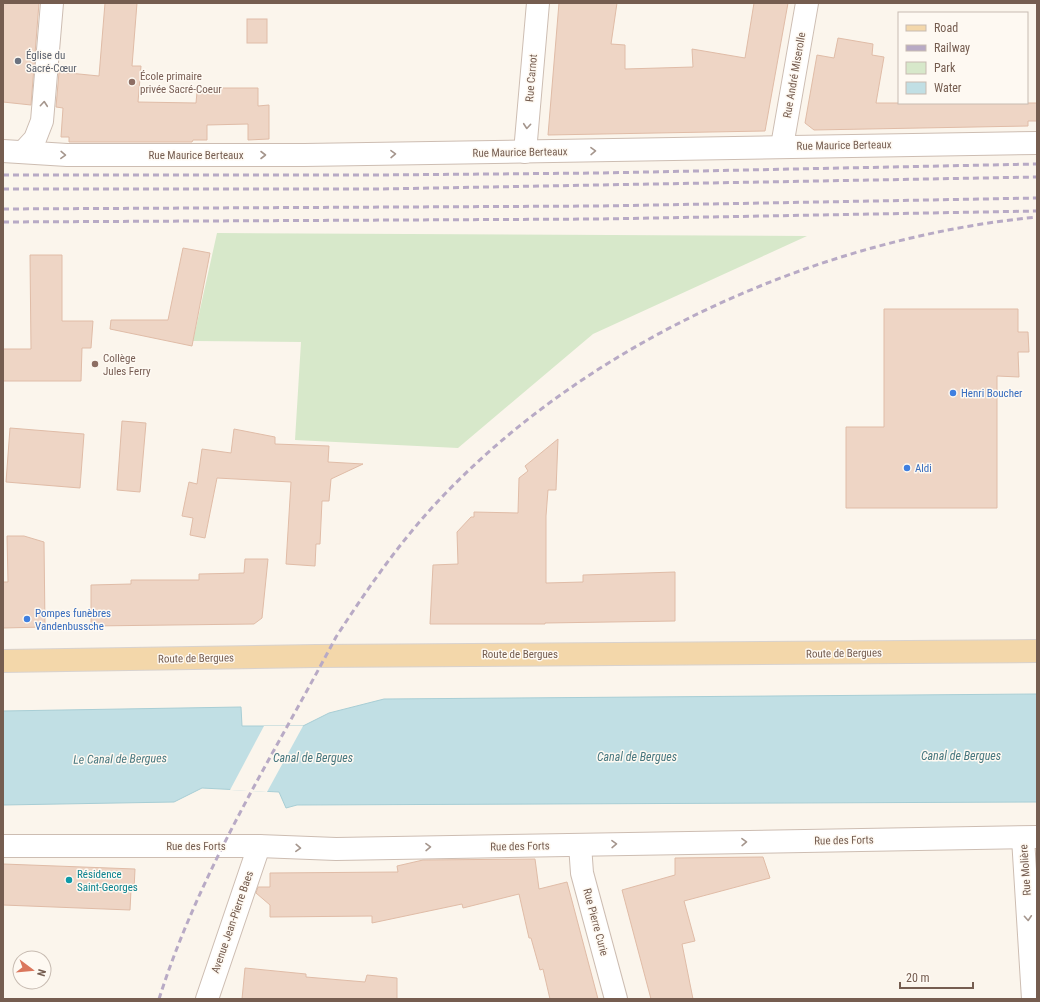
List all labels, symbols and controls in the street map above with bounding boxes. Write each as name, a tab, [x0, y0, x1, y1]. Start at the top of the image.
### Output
legend	[898, 12, 1028, 104]
text: Road	[934, 21, 958, 35]
street label: Rue André Miserolle	[781, 31, 808, 119]
text: Railway	[934, 41, 970, 55]
place label: Église du Sacré-Cœur	[26, 49, 77, 75]
street label: Rue Carnot	[523, 54, 540, 102]
marker: Église du Sacré-Cœur	[13, 56, 23, 66]
text: Park	[934, 61, 956, 75]
place label: École primaire privée Sacré-Coeur	[140, 70, 222, 96]
marker: École primaire privée Sacré-Coeur	[127, 77, 137, 87]
text: Water	[934, 81, 962, 95]
one-way arrow	[40, 101, 49, 107]
one-way arrow	[523, 123, 532, 129]
street label: Rue Maurice Berteaux	[796, 138, 892, 153]
street label: Rue Maurice Berteaux	[472, 145, 568, 160]
one-way arrow	[590, 147, 596, 155]
street label: Rue Maurice Berteaux	[149, 149, 244, 162]
one-way arrow	[390, 150, 396, 158]
one-way arrow	[60, 151, 66, 159]
one-way arrow	[260, 151, 266, 159]
place label: Collège Jules Ferry	[103, 352, 151, 378]
marker: Collège Jules Ferry	[90, 359, 100, 369]
place label: Henri Boucher	[961, 387, 1023, 400]
marker: Henri Boucher	[948, 388, 958, 398]
place label: Aldi	[915, 462, 932, 475]
marker: Aldi	[902, 463, 912, 473]
place label: Pompes funèbres Vandenbussche	[35, 607, 111, 633]
marker: Pompes funèbres Vandenbussche	[22, 614, 32, 624]
street label: Route de Bergues	[806, 646, 882, 661]
street label: Route de Bergues	[482, 648, 558, 661]
street label: Route de Bergues	[158, 651, 234, 666]
water label: Canal de Bergues	[921, 749, 1001, 763]
water label: Canal de Bergues	[597, 750, 677, 764]
water label: Le Canal de Bergues	[73, 751, 167, 767]
water label: Canal de Bergues	[273, 751, 353, 765]
street label: Rue des Forts	[814, 833, 874, 848]
one-way arrow	[741, 838, 747, 846]
street label: Rue des Forts	[490, 839, 550, 854]
street label: Rue des Forts	[166, 840, 226, 853]
one-way arrow	[611, 840, 617, 848]
one-way arrow	[425, 843, 431, 851]
one-way arrow	[295, 844, 301, 852]
street label: Rue Molière	[1017, 844, 1034, 896]
place label: Résidence Saint-Georges	[77, 868, 138, 894]
street label: Avenue Jean-Pierre Baes	[209, 869, 256, 975]
marker: Résidence Saint-Georges	[64, 875, 74, 885]
street label: Rue Pierre Curie	[580, 887, 611, 957]
one-way arrow	[1023, 915, 1032, 921]
north arrow	[12, 950, 52, 990]
scale bar	[900, 964, 973, 990]
text: N	[34, 968, 48, 978]
text: 20 m	[906, 971, 930, 985]

